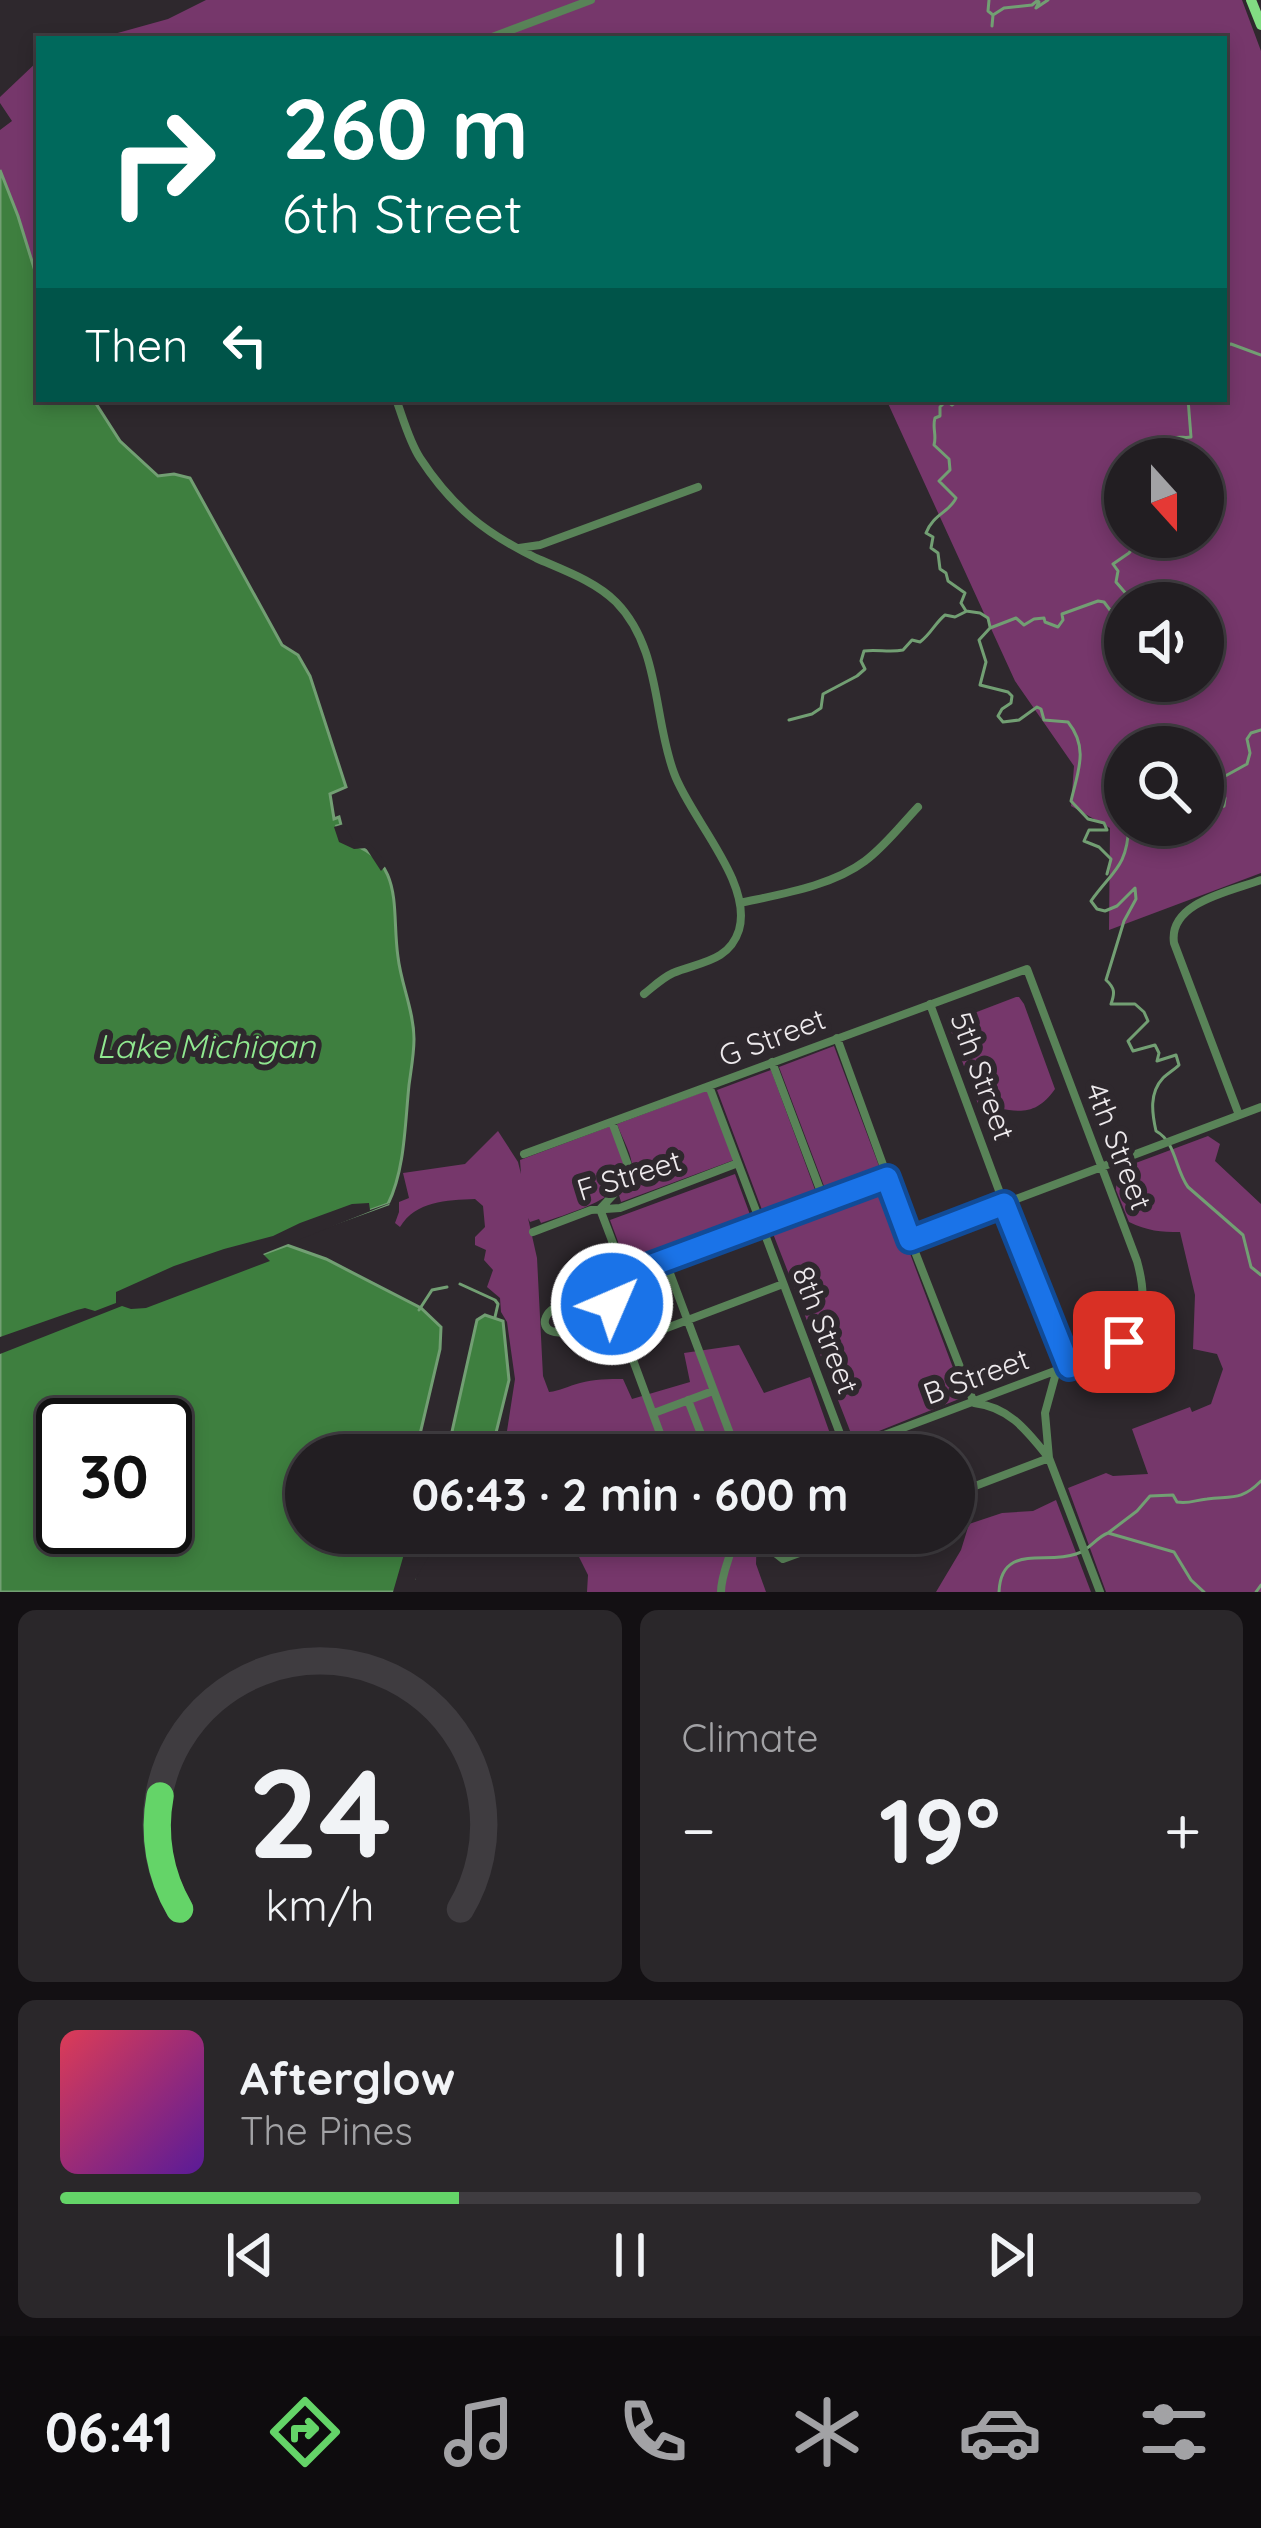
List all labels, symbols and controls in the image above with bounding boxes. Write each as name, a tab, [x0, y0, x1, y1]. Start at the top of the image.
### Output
text: 260 m	[282, 75, 529, 180]
icon: right	[84, 84, 240, 240]
text: 6th Street	[282, 179, 522, 247]
icon: left	[212, 312, 278, 378]
text: Then	[84, 317, 188, 373]
north arrow	[1104, 438, 1224, 558]
map controls	[1104, 438, 1224, 846]
button: sound	[1104, 582, 1224, 702]
button: search	[1104, 726, 1224, 846]
street label: G Street	[713, 999, 831, 1075]
street label: 5th Street	[942, 1007, 1024, 1145]
water label: Lake Michigan	[97, 1025, 316, 1066]
street label: 4th Street	[1077, 1077, 1161, 1215]
street label: F Street	[572, 1141, 686, 1209]
position arrow	[549, 1241, 675, 1367]
street label: 8th Street	[784, 1261, 868, 1399]
pin	[1073, 1291, 1175, 1393]
icon: arrive	[1091, 1309, 1157, 1375]
street label: B Street	[918, 1339, 1034, 1413]
speed limit sign: 30	[36, 1398, 192, 1554]
text: 06:43 · 2 min · 600 m	[411, 1466, 849, 1522]
text: Climate	[682, 1713, 819, 1762]
text: 24	[248, 1733, 392, 1889]
text: 19°	[879, 1773, 1001, 1886]
text: −	[682, 1788, 716, 1871]
text: +	[1164, 1788, 1201, 1871]
text: km/h	[265, 1878, 374, 1932]
text: Afterglow	[240, 2050, 455, 2106]
text: The Pines	[240, 2106, 413, 2155]
icon: previous	[217, 2222, 283, 2288]
icon: pause	[597, 2222, 663, 2288]
icon: next	[978, 2222, 1044, 2288]
icon: directions	[263, 2390, 347, 2474]
icon: music	[437, 2390, 521, 2474]
icon: phone	[611, 2390, 695, 2474]
icon: climate	[785, 2390, 869, 2474]
icon: car	[958, 2390, 1042, 2474]
icon: filters	[1132, 2390, 1216, 2474]
text: 06:41	[45, 2398, 174, 2466]

